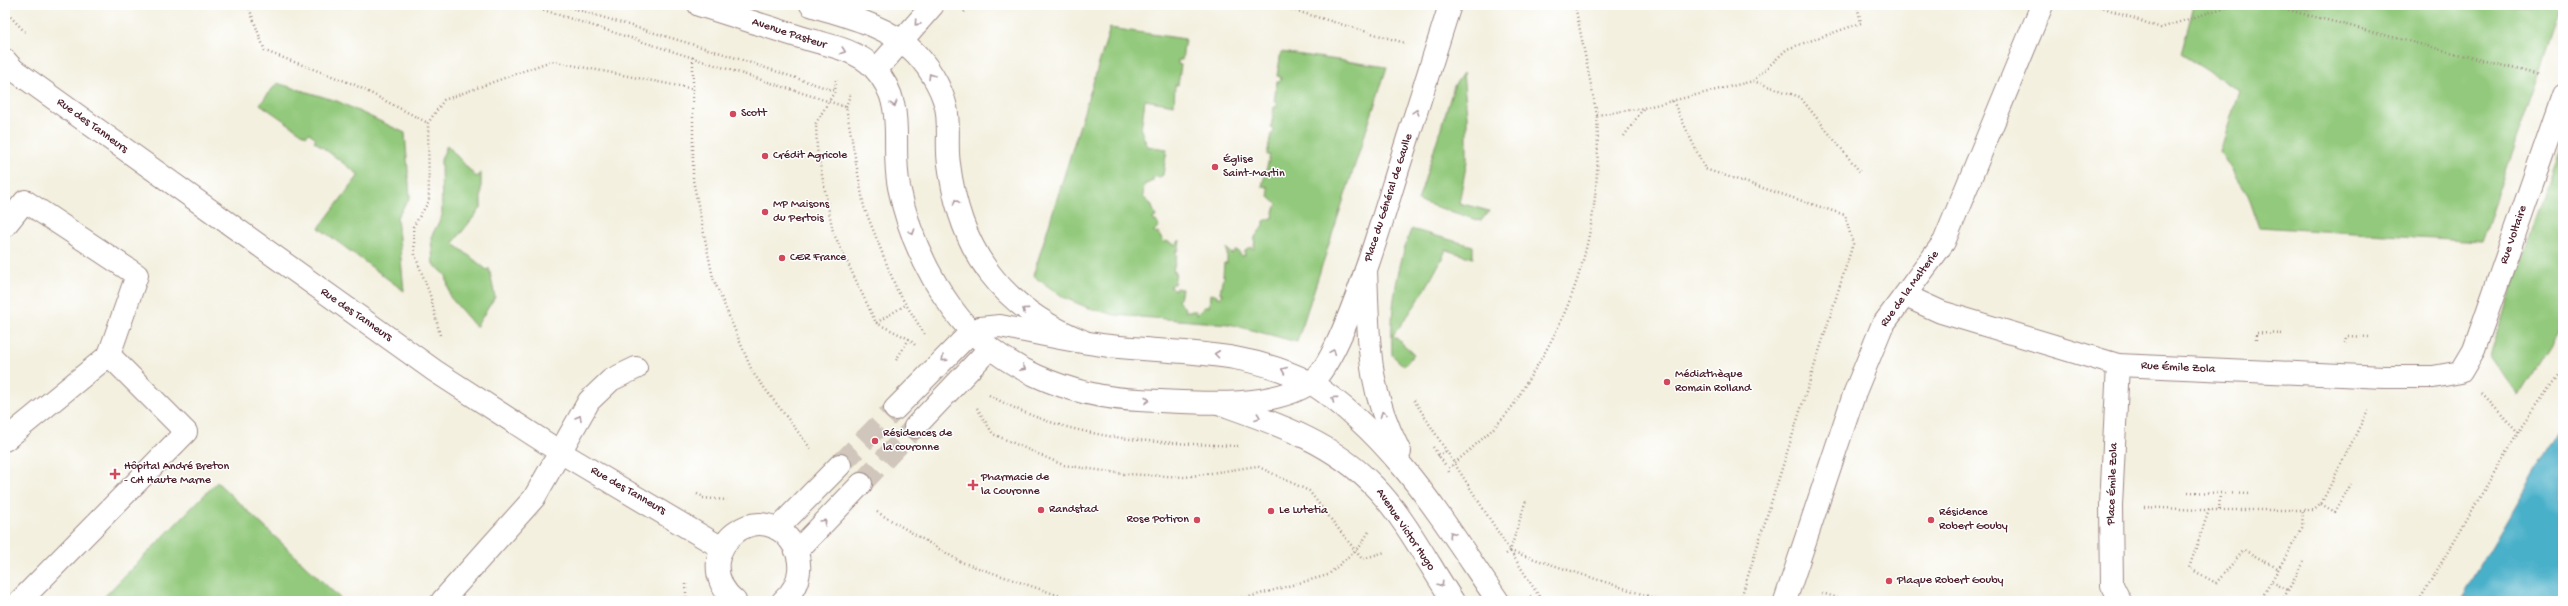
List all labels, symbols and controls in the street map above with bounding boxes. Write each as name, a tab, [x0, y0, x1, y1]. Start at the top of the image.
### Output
street label: Avenue Pasteur	[750, 15, 830, 53]
one-way arrow	[915, 19, 922, 26]
one-way arrow	[839, 46, 846, 55]
one-way arrow	[929, 73, 936, 80]
street label: Rue des Tanneurs	[54, 95, 131, 157]
one-way arrow	[889, 101, 898, 108]
place label: Scott	[741, 107, 768, 121]
marker: Scott	[728, 109, 738, 119]
one-way arrow	[1411, 109, 1420, 116]
street label: Place du Général de Gaulle	[1361, 131, 1417, 265]
place label: Crédit Agricole	[773, 149, 848, 163]
marker: Crédit Agricole	[760, 151, 770, 161]
place label: Église Saint-Martin	[1223, 153, 1285, 181]
marker: Église Saint-Martin	[1210, 162, 1220, 172]
place label: MP Maisons du Pertois	[773, 198, 830, 226]
one-way arrow	[952, 199, 961, 206]
street label: Rue Voltaire	[2497, 203, 2531, 266]
marker: MP Maisons du Pertois	[760, 207, 770, 217]
one-way arrow	[907, 228, 915, 235]
street label: Rue de la Malterie	[1878, 247, 1943, 330]
place label: CER France	[790, 251, 847, 265]
marker: CER France	[777, 253, 787, 263]
street label: Rue des Tanneurs	[317, 285, 395, 345]
one-way arrow	[1022, 308, 1029, 315]
one-way arrow	[1328, 348, 1336, 356]
one-way arrow	[1214, 350, 1220, 359]
one-way arrow	[941, 355, 949, 362]
street label: Rue Émile Zola	[2140, 359, 2216, 377]
one-way arrow	[1019, 363, 1026, 371]
one-way arrow	[1280, 367, 1288, 375]
place label: Médiathèque Romain Rolland	[1675, 368, 1752, 396]
marker: Médiathèque Romain Rolland	[1662, 377, 1672, 387]
one-way arrow	[1144, 396, 1150, 405]
one-way arrow	[1331, 396, 1338, 403]
one-way arrow	[1379, 411, 1387, 418]
one-way arrow	[1254, 412, 1261, 421]
one-way arrow	[575, 415, 582, 422]
place label: Résidences de la couronne	[883, 427, 953, 455]
marker: Résidences de la couronne	[870, 436, 880, 446]
street label: Place Émile Zola	[2105, 442, 2121, 527]
place label: Hôpital André Breton - CH Haute Marne	[124, 460, 229, 488]
street label: Rue des Tanneurs	[588, 464, 669, 519]
marker: Hôpital André Breton - CH Haute Marne	[109, 468, 121, 480]
place label: Pharmacie de la Couronne	[980, 471, 1050, 499]
marker: Pharmacie de la Couronne	[968, 480, 978, 490]
street label: Avenue Victor Hugo	[1372, 486, 1438, 574]
place label: Randstad	[1049, 503, 1099, 517]
place label: Le Lutetia	[1279, 504, 1328, 518]
marker: Randstad	[1036, 505, 1046, 515]
marker: Le Lutetia	[1266, 506, 1276, 516]
place label: Résidence Robert Gouby	[1939, 506, 2008, 534]
place label: Rose Potiron	[1127, 513, 1189, 527]
marker: Rose Potiron	[1192, 515, 1202, 525]
marker: Résidence Robert Gouby	[1926, 515, 1936, 525]
one-way arrow	[819, 520, 826, 527]
one-way arrow	[1449, 531, 1457, 538]
place label: Plaque Robert Gouby	[1896, 574, 2004, 588]
marker: Plaque Robert Gouby	[1884, 576, 1894, 586]
one-way arrow	[1437, 580, 1444, 587]

